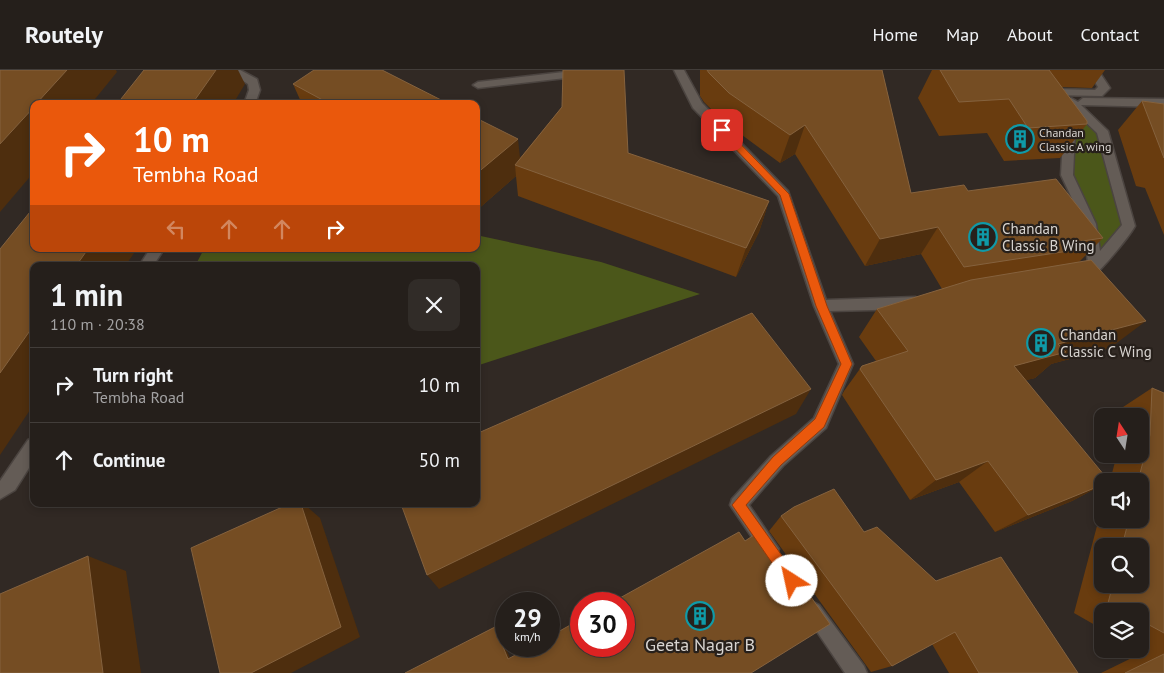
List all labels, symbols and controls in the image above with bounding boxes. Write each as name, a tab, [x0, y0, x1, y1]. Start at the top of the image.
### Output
text: Routely	[25, 19, 103, 50]
text: Home	[872, 23, 918, 46]
text: Map	[946, 23, 979, 46]
text: About	[1007, 23, 1053, 46]
text: Contact	[1081, 23, 1139, 46]
pin	[701, 109, 743, 151]
text: 10 m	[133, 116, 210, 162]
icon: arrive	[708, 116, 736, 144]
icon: right	[50, 120, 115, 185]
building icon: Chandan Classic A wing	[1005, 124, 1035, 154]
place label: Chandan Classic A wing	[1039, 125, 1111, 154]
text: Tembha Road	[133, 160, 259, 188]
icon: left	[162, 215, 190, 243]
icon: ahead	[215, 215, 243, 243]
icon: ahead	[268, 215, 296, 243]
icon: right	[321, 215, 349, 243]
place label: Chandan Classic B Wing	[1002, 219, 1095, 255]
building icon: Chandan Classic B Wing	[968, 222, 998, 252]
text: 1 min	[50, 275, 123, 314]
button: close	[408, 279, 460, 331]
text: 110 m · 20:38	[50, 314, 145, 334]
place label: Chandan Classic C Wing	[1060, 325, 1152, 361]
building icon: Chandan Classic C Wing	[1026, 328, 1056, 358]
text: Turn right	[93, 363, 173, 387]
icon: right	[50, 371, 78, 399]
text: 10 m	[419, 373, 460, 397]
text: Tembha Road	[93, 387, 184, 407]
north arrow	[1094, 408, 1149, 462]
map controls	[1094, 408, 1149, 658]
icon: ahead	[50, 446, 78, 474]
text: Continue	[93, 448, 165, 472]
text: 50 m	[419, 448, 460, 472]
button: sound	[1094, 473, 1149, 528]
button: search	[1094, 538, 1149, 593]
position arrow	[765, 554, 817, 606]
speed limit sign: 30	[570, 592, 635, 657]
building icon: Geeta Nagar B	[685, 601, 715, 631]
text: 29	[513, 602, 542, 634]
button: layers	[1094, 603, 1149, 658]
text: km/h	[514, 629, 541, 644]
place label: Geeta Nagar B	[645, 633, 755, 656]

